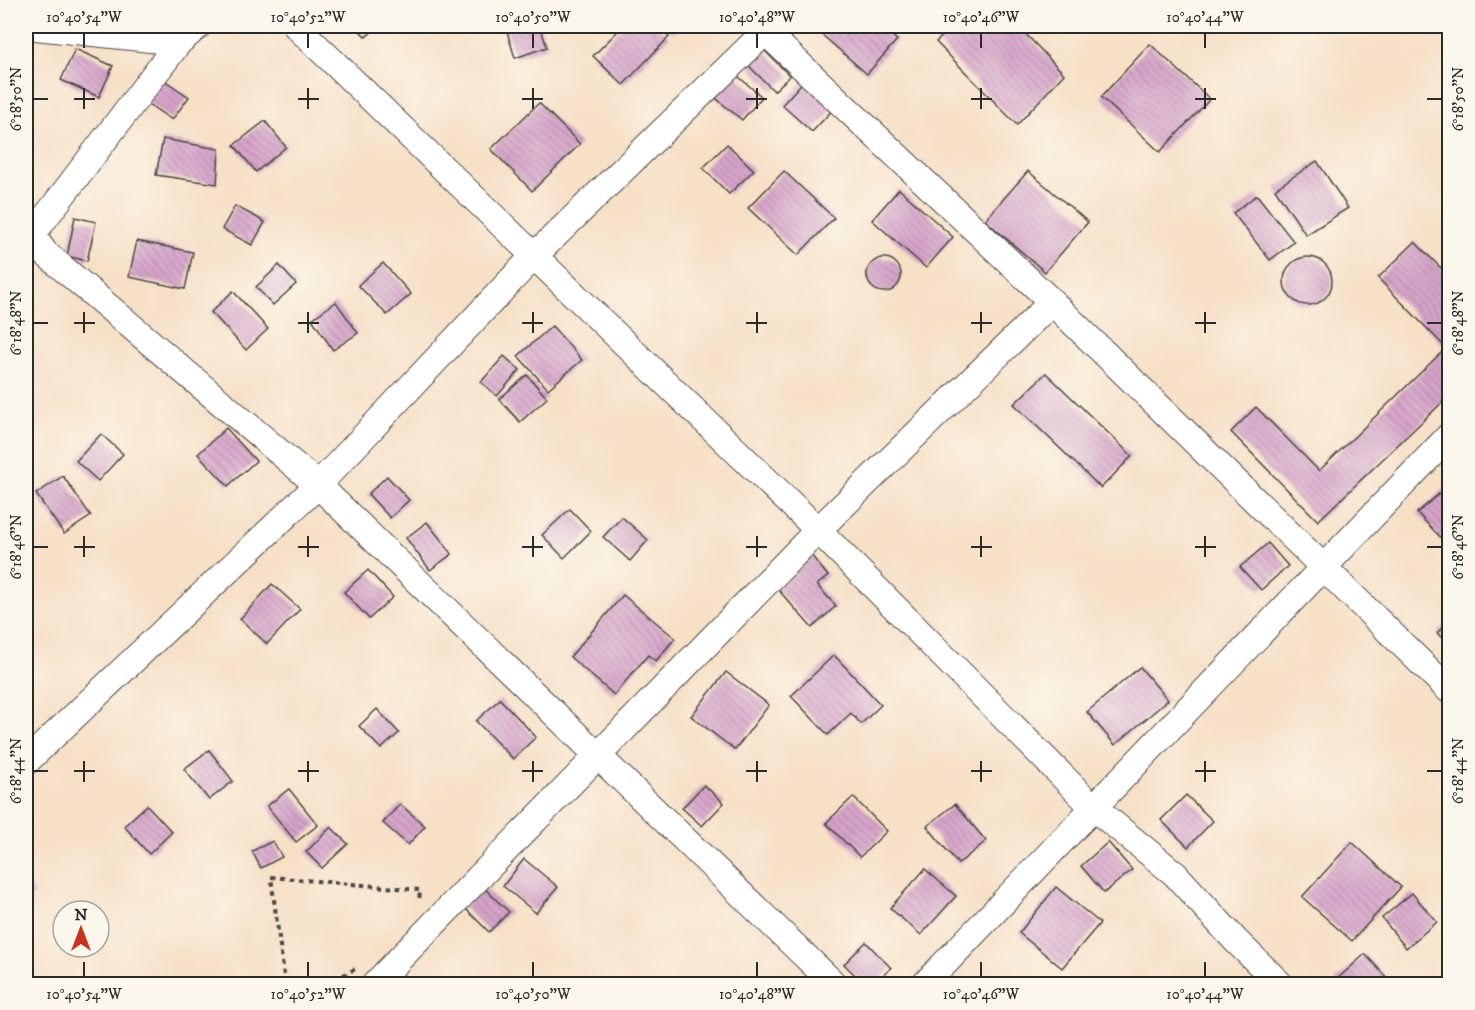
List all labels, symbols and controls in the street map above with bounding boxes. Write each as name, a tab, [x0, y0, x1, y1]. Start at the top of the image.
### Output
text: 10°40'54"W	[46, 8, 122, 27]
text: 10°40'52"W	[271, 8, 346, 27]
text: 10°40'50"W	[495, 8, 571, 27]
text: 10°40'48"W	[719, 8, 795, 27]
text: 10°40'46"W	[943, 8, 1020, 27]
text: 10°40'44"W	[1166, 8, 1244, 27]
text: 6°18'50"N	[7, 67, 26, 131]
text: 6°18'50"N	[1449, 67, 1468, 131]
text: 6°18'48"N	[7, 290, 26, 356]
text: 6°18'48"N	[1449, 290, 1468, 356]
text: 6°18'46"N	[7, 514, 26, 580]
text: 6°18'46"N	[1449, 514, 1468, 580]
text: 6°18'44"N	[7, 738, 26, 804]
text: 6°18'44"N	[1449, 738, 1468, 804]
north arrow	[51, 899, 111, 959]
text: N	[74, 905, 88, 925]
text: 10°40'54"W	[46, 985, 122, 1004]
text: 10°40'52"W	[271, 985, 346, 1004]
text: 10°40'50"W	[495, 985, 571, 1004]
text: 10°40'48"W	[719, 985, 795, 1004]
text: 10°40'46"W	[943, 985, 1020, 1004]
text: 10°40'44"W	[1166, 985, 1244, 1004]

